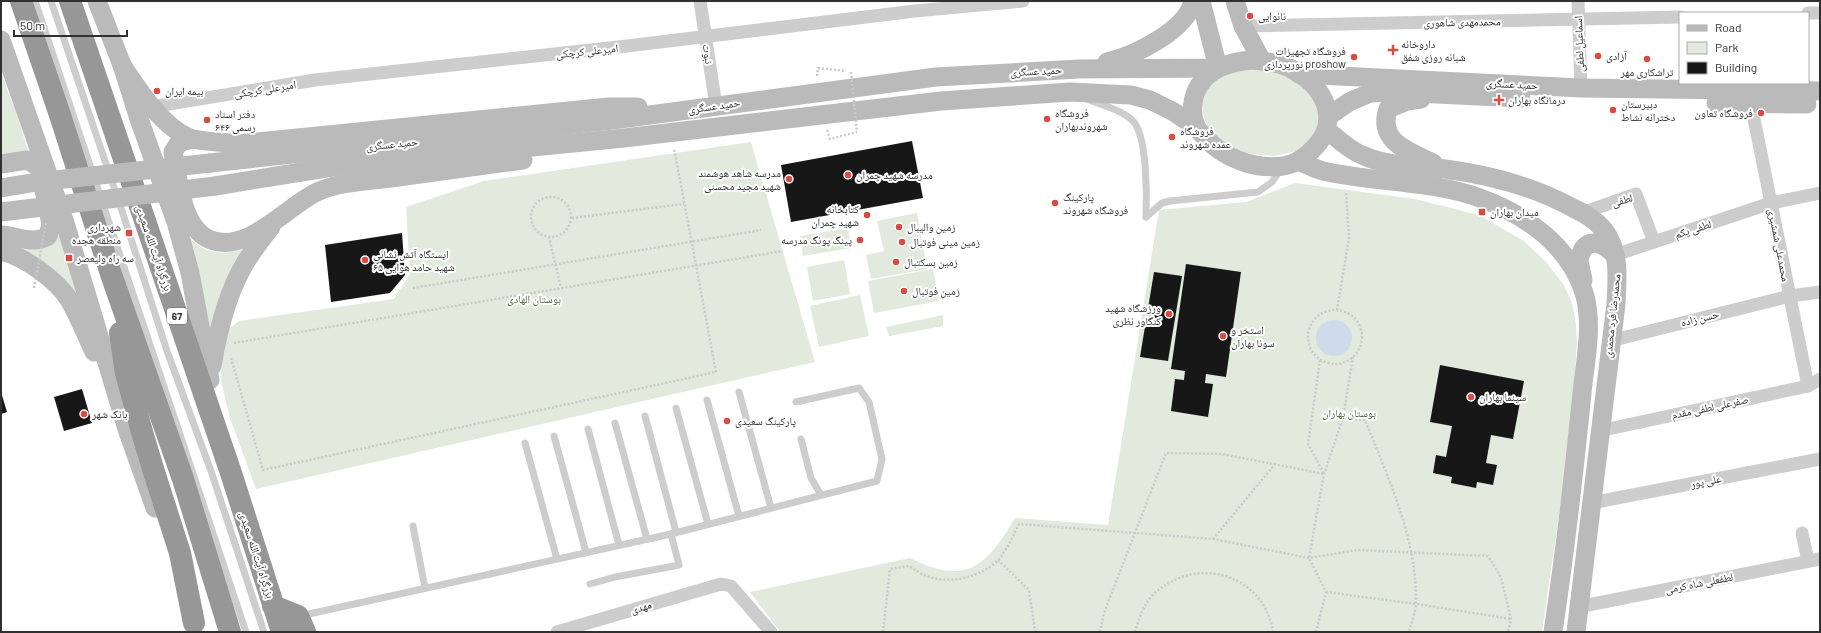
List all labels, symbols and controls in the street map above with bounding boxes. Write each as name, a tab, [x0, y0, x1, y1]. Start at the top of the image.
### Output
place label: نانوایی	[1258, 9, 1286, 23]
marker: نانوایی	[1245, 11, 1255, 21]
scale bar	[14, 12, 127, 38]
legend	[1679, 12, 1809, 84]
street label: محمدمهدی شاهوری	[1423, 14, 1501, 30]
street label: اسماعیل لطفی	[1571, 16, 1587, 72]
text: 50 m	[20, 18, 45, 32]
text: Road	[1715, 20, 1742, 34]
place label: داروخانه شبانه روزی شفق	[1401, 37, 1466, 64]
text: Park	[1715, 40, 1739, 54]
street label: امیرعلی کرچکی	[555, 41, 619, 61]
street label: نبوت	[700, 43, 716, 65]
place label: فروشگاه تجهیزات نورپردازی proshow	[1264, 44, 1346, 71]
marker: داروخانه شبانه روزی شفق	[1388, 45, 1398, 55]
place label: آزادی	[1606, 49, 1627, 63]
marker: آزادی	[1593, 51, 1603, 61]
marker: فروشگاه تجهیزات نورپردازی proshow	[1349, 52, 1359, 62]
marker: تراشکاری مهر	[1642, 54, 1652, 64]
text: Building	[1715, 60, 1757, 74]
street label: حمید عسگری	[1010, 63, 1062, 79]
place label: تراشکاری مهر	[1620, 65, 1674, 79]
street label: حمید عسگری	[1486, 76, 1538, 92]
street label: امیرعلی کرچکی	[233, 77, 297, 101]
place label: بیمه ایران	[165, 84, 204, 98]
marker: بیمه ایران	[152, 86, 162, 96]
place label: درمانگاه بهاران	[1508, 93, 1566, 107]
marker: درمانگاه بهاران	[1493, 94, 1505, 106]
street label: حمید عسگری	[687, 95, 741, 117]
place label: دبیرستان دخترانه نشاط	[1621, 97, 1676, 123]
marker: دبیرستان دخترانه نشاط	[1608, 105, 1618, 115]
place label: فروشگاه شهروندبهاران	[1055, 106, 1108, 133]
place label: فروشگاه تعاون	[1694, 106, 1753, 120]
place label: دفتر اسناد رسمی ۶۴۶	[215, 107, 256, 134]
marker: فروشگاه تعاون	[1756, 108, 1766, 118]
marker: فروشگاه شهروندبهاران	[1042, 114, 1052, 124]
marker: دفتر اسناد رسمی ۶۴۶	[202, 115, 212, 125]
place label: فروشگاه عمده شهروند	[1180, 124, 1232, 150]
marker: فروشگاه عمده شهروند	[1167, 132, 1177, 142]
street label: حمید عسگری	[365, 134, 419, 154]
place label: مدرسه شاهد هوشمند شهید مجید محسنی	[698, 166, 781, 193]
place label: مدرسه شهید چمران	[856, 168, 933, 182]
marker: مدرسه شهید چمران	[843, 170, 853, 180]
marker: مدرسه شاهد هوشمند شهید مجید محسنی	[784, 174, 794, 184]
place label: پارکینگ فروشگاه شهروند	[1063, 190, 1129, 216]
street label: لطفی	[1610, 190, 1634, 210]
marker: پارکینگ فروشگاه شهروند	[1050, 198, 1060, 208]
place label: کتابخانه شهید چمران	[811, 202, 859, 229]
street label: بزرگراه آیت الله سعیدی	[133, 203, 175, 293]
place label: میدان بهاران	[1490, 205, 1539, 219]
marker: میدان بهاران	[1477, 207, 1487, 217]
street label: محمدعلی شمشیری	[1765, 207, 1793, 283]
marker: کتابخانه شهید چمران	[862, 210, 872, 220]
street label: لطفی یکم	[1673, 216, 1713, 242]
place label: شهرداری منطقه هجده	[72, 220, 121, 246]
place label: زمین والیبال	[907, 220, 955, 234]
marker: زمین والیبال	[894, 222, 904, 232]
marker: شهرداری منطقه هجده	[124, 228, 134, 238]
place label: پینگ پونگ مدرسه	[781, 233, 852, 247]
marker: پینگ پونگ مدرسه	[855, 235, 865, 245]
place label: زمین مینی فوتبال	[910, 235, 980, 249]
marker: زمین مینی فوتبال	[897, 237, 907, 247]
place label: ایستگاه آتش نشانی ۶۵ شهید حامد هوایی	[373, 247, 455, 274]
place label: سه راه ولیعصر	[76, 251, 134, 264]
marker: سه راه ولیعصر	[64, 253, 74, 263]
marker: ایستگاه آتش نشانی ۶۵ شهید حامد هوایی	[360, 255, 370, 265]
place label: زمین بسکتبال	[904, 255, 958, 269]
marker: زمین بسکتبال	[891, 257, 901, 267]
street label: محمدرضا فرد محمدی	[1601, 273, 1623, 359]
place label: زمین فوتبال	[912, 284, 960, 298]
marker: زمین فوتبال	[899, 286, 909, 296]
park label: بوستان الهادی	[507, 292, 561, 306]
place label: ورزشگاه شهید کنگاور نظری	[1105, 301, 1161, 328]
street label: حسن زاده	[1679, 307, 1721, 329]
road number: 67	[167, 308, 187, 324]
marker: ورزشگاه شهید کنگاور نظری	[1164, 309, 1174, 319]
place label: استخر و سونا بهاران	[1231, 323, 1275, 350]
marker: استخر و سونا بهاران	[1218, 331, 1228, 341]
place label: سینما بهاران	[1479, 390, 1526, 404]
marker: سینما بهاران	[1466, 392, 1476, 402]
street label: صفرعلی لطفی مقدم	[1670, 392, 1750, 422]
park label: بوستان بهاران	[1322, 406, 1376, 420]
place label: بانک شهر	[91, 407, 127, 420]
marker: بانک شهر	[79, 409, 89, 419]
place label: پارکینگ سعیدی	[735, 414, 796, 428]
marker: پارکینگ سعیدی	[722, 416, 732, 426]
street label: علی پور	[1688, 471, 1723, 491]
street label: بزرگراه آیت الله سعیدی	[236, 510, 278, 600]
street label: لطفعلی شاه کرمی	[1664, 570, 1734, 596]
street label: مهدی	[629, 597, 653, 617]

